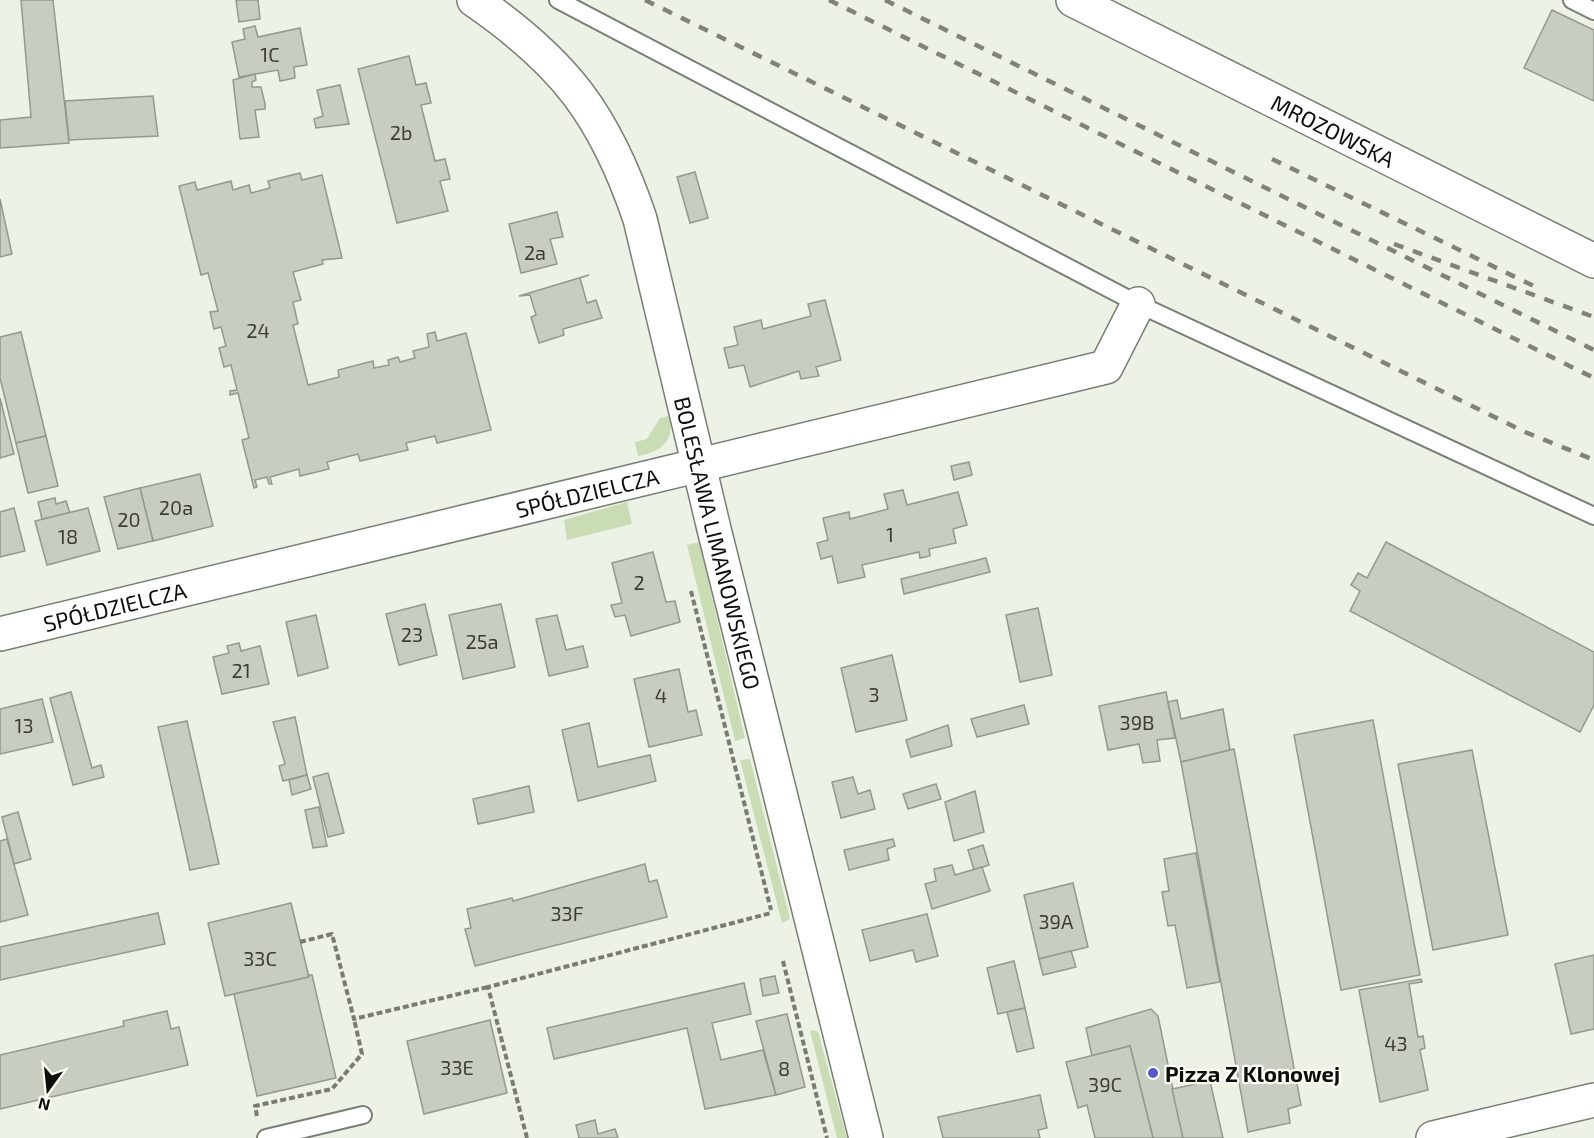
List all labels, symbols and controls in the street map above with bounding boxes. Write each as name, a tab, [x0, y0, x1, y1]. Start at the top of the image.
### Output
house number: 1C	[260, 42, 280, 66]
street label: MROZOWSKA	[1267, 89, 1399, 172]
house number: 2b	[390, 120, 412, 144]
house number: 2a	[524, 240, 546, 264]
house number: 24	[246, 318, 270, 342]
street label: BOLESŁAWA LIMANOWSKIEGO	[670, 394, 766, 692]
street label: SPÓŁDZIELCZA	[513, 462, 662, 522]
house number: 20a	[159, 495, 193, 519]
house number: 20	[117, 507, 141, 531]
house number: 1	[886, 522, 894, 546]
house number: 18	[58, 524, 78, 548]
house number: 2	[633, 570, 645, 594]
street label: SPÓŁDZIELCZA	[41, 576, 189, 636]
house number: 23	[401, 622, 423, 646]
house number: 25a	[466, 629, 498, 653]
house number: 21	[231, 658, 251, 682]
house number: 3	[868, 682, 880, 706]
house number: 4	[655, 683, 667, 707]
house number: 39B	[1120, 710, 1154, 734]
house number: 13	[14, 713, 34, 737]
house number: 33F	[550, 901, 584, 925]
house number: 39A	[1039, 909, 1074, 933]
house number: 33C	[243, 946, 277, 970]
house number: 43	[1384, 1031, 1408, 1055]
house number: 33E	[440, 1055, 474, 1079]
house number: 8	[778, 1056, 790, 1080]
north arrow	[18, 1060, 78, 1120]
place label: Pizza Z Klonowej	[1165, 1060, 1340, 1086]
marker: Pizza Z Klonowej	[1146, 1066, 1160, 1080]
house number: 39C	[1088, 1072, 1122, 1096]
text: N	[36, 1094, 52, 1116]

